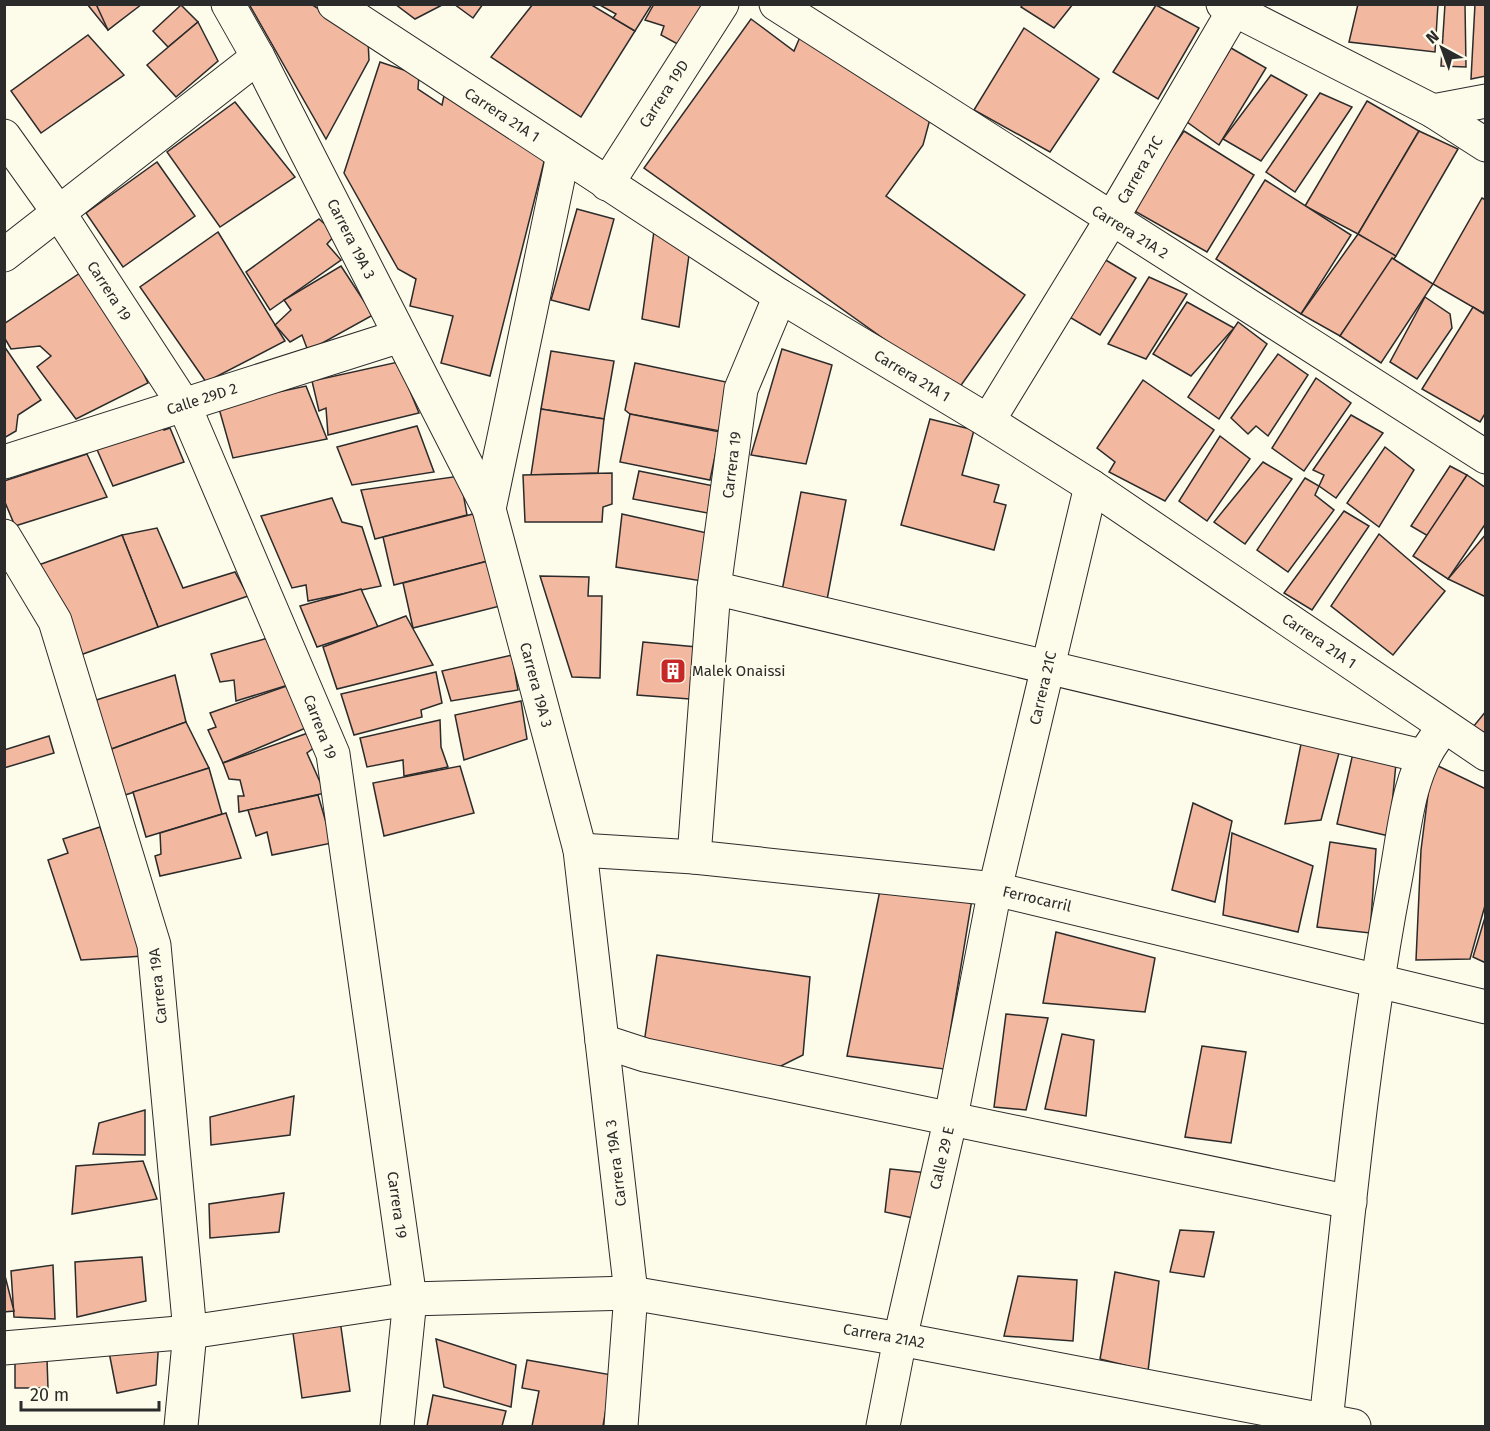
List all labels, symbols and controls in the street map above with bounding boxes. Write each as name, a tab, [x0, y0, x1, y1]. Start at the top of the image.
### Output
north arrow	[1412, 18, 1472, 78]
text: N	[1422, 26, 1443, 48]
street label: Carrera 19D	[635, 57, 693, 131]
street label: Carrera 21A 1	[461, 84, 543, 146]
street label: Carrera 21C	[1113, 132, 1167, 207]
street label: Carrera 19A 3	[323, 196, 379, 282]
street label: Carrera 21A 2	[1088, 201, 1172, 263]
street label: Carrera 19	[83, 258, 135, 324]
street label: Carrera 21A 1	[871, 346, 953, 406]
street label: Calle 29D 2	[164, 379, 240, 419]
street label: Carrera 19	[719, 430, 745, 500]
street label: Carrera 21A 1	[1278, 610, 1360, 672]
street label: Carrera 19A 3	[516, 640, 556, 730]
street label: Carrera 21C	[1026, 649, 1060, 727]
building icon: Malek Onaissi	[658, 656, 688, 686]
place label: Malek Onaissi	[692, 662, 785, 680]
street label: Carrera 19	[300, 692, 341, 762]
street label: Ferrocarril	[1001, 882, 1074, 916]
street label: Carrera 19A	[145, 947, 171, 1025]
street label: Carrera 19A 3	[602, 1119, 630, 1207]
street label: Calle 29 E	[926, 1125, 958, 1191]
street label: Carrera 19	[383, 1170, 411, 1240]
street label: Carrera 21A2	[842, 1320, 926, 1352]
scale bar	[21, 1374, 159, 1412]
text: 20 m	[30, 1384, 69, 1406]

